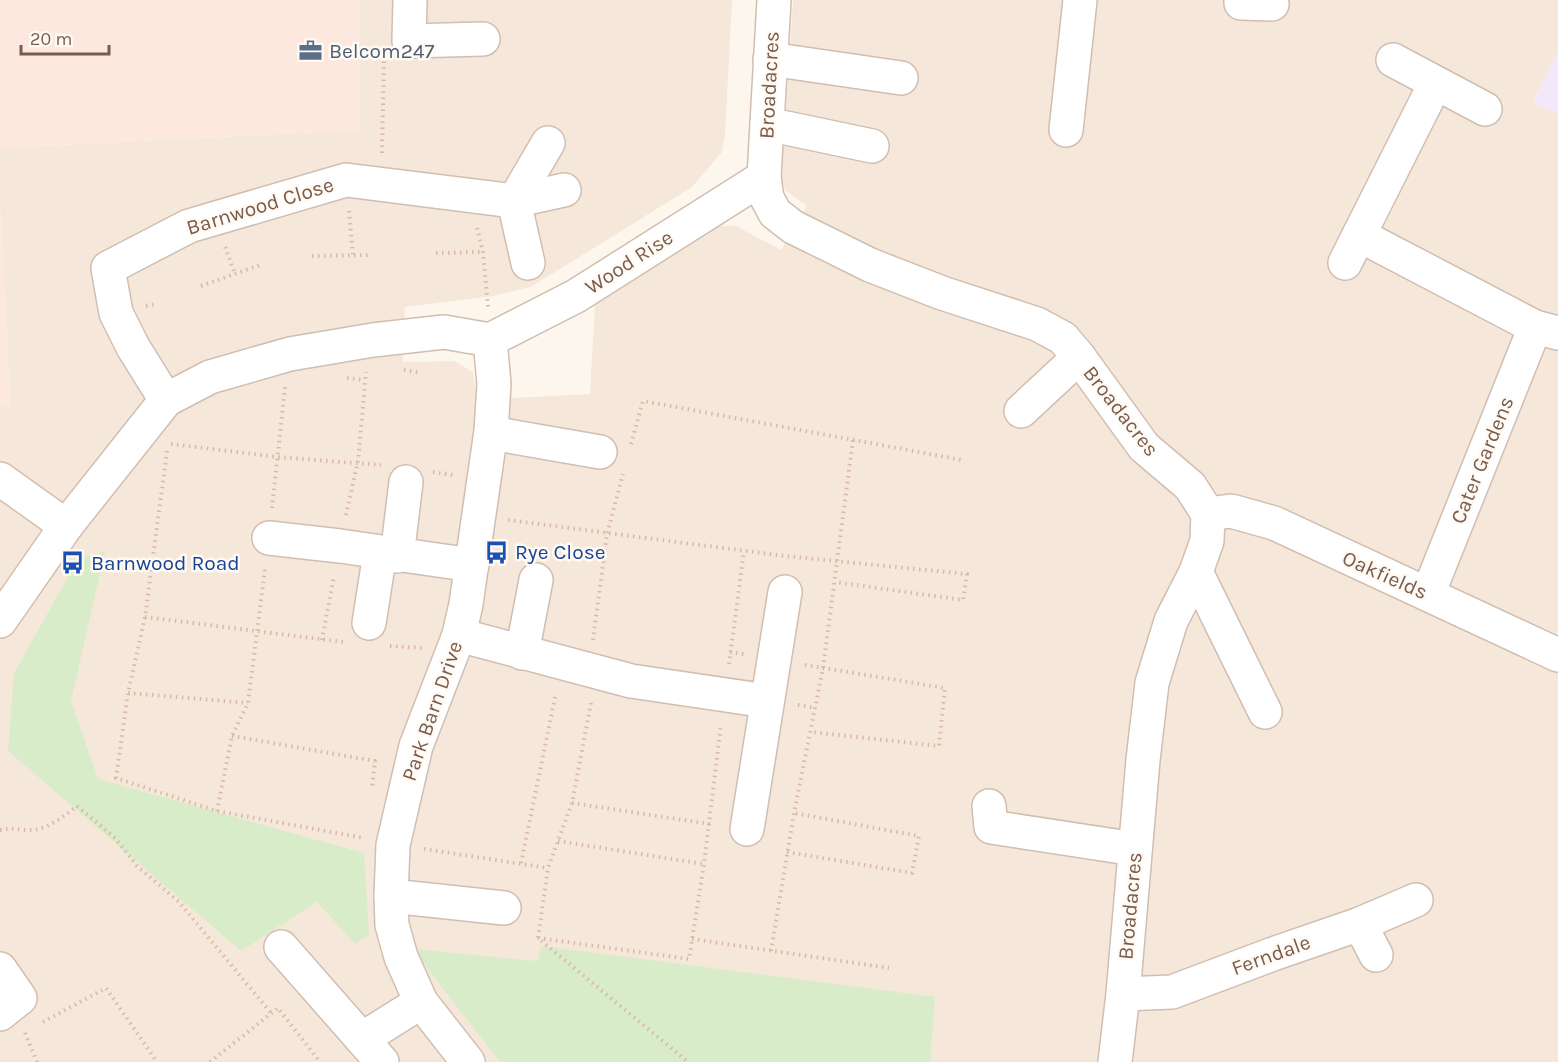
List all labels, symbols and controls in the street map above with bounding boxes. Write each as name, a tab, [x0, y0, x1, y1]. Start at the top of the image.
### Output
scale bar	[21, 18, 110, 56]
text: 20 m	[30, 28, 72, 50]
street label: Broadacres	[754, 30, 784, 140]
office icon: Belcom247	[298, 38, 324, 64]
place label: Belcom247	[329, 39, 435, 63]
street label: Barnwood Close	[184, 172, 336, 240]
street label: Wood Rise	[581, 225, 677, 299]
street label: Broadacres	[1078, 361, 1164, 461]
street label: Cater Gardens	[1446, 393, 1518, 527]
bus stop icon: Rye Close	[484, 539, 510, 565]
place label: Rye Close	[515, 540, 605, 564]
street label: Oakfields	[1339, 546, 1431, 604]
bus stop icon: Barnwood Road	[60, 550, 86, 576]
place label: Barnwood Road	[91, 551, 240, 575]
street label: Park Barn Drive	[397, 638, 467, 784]
street label: Broadacres	[1113, 851, 1147, 961]
street label: Ferndale	[1228, 930, 1314, 980]

